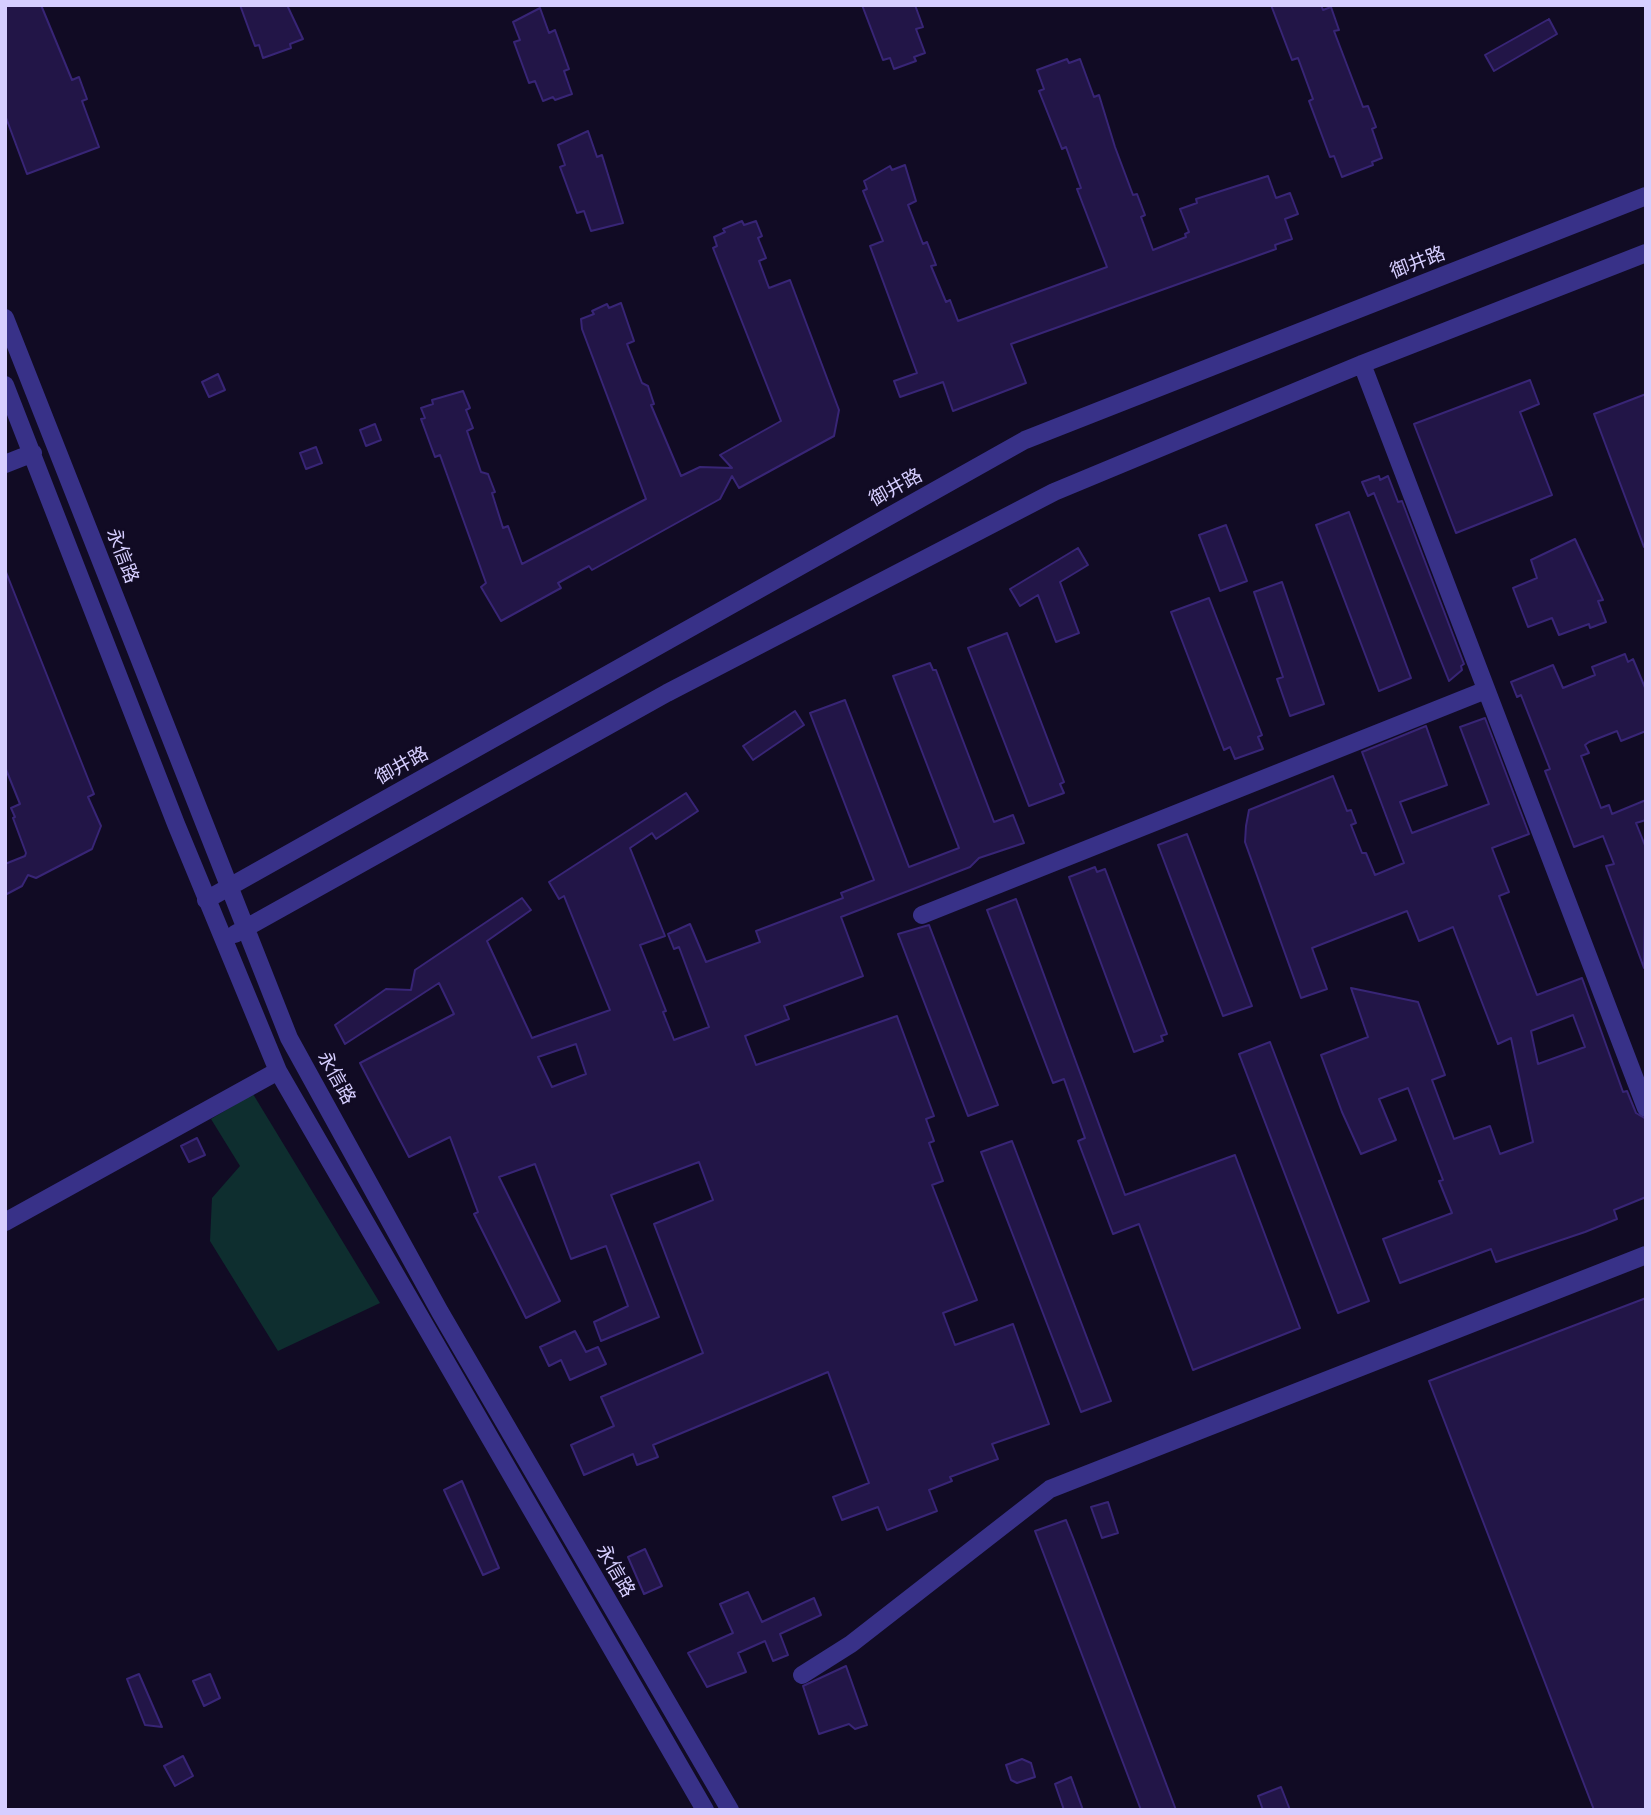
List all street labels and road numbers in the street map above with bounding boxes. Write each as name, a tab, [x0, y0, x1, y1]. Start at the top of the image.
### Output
street label: 御井路	[1387, 242, 1449, 284]
street label: 御井路	[866, 464, 926, 512]
street label: 永信路	[101, 525, 143, 587]
street label: 御井路	[372, 742, 432, 790]
street label: 永信路	[312, 1048, 360, 1108]
street label: 永信路	[591, 1541, 639, 1601]

